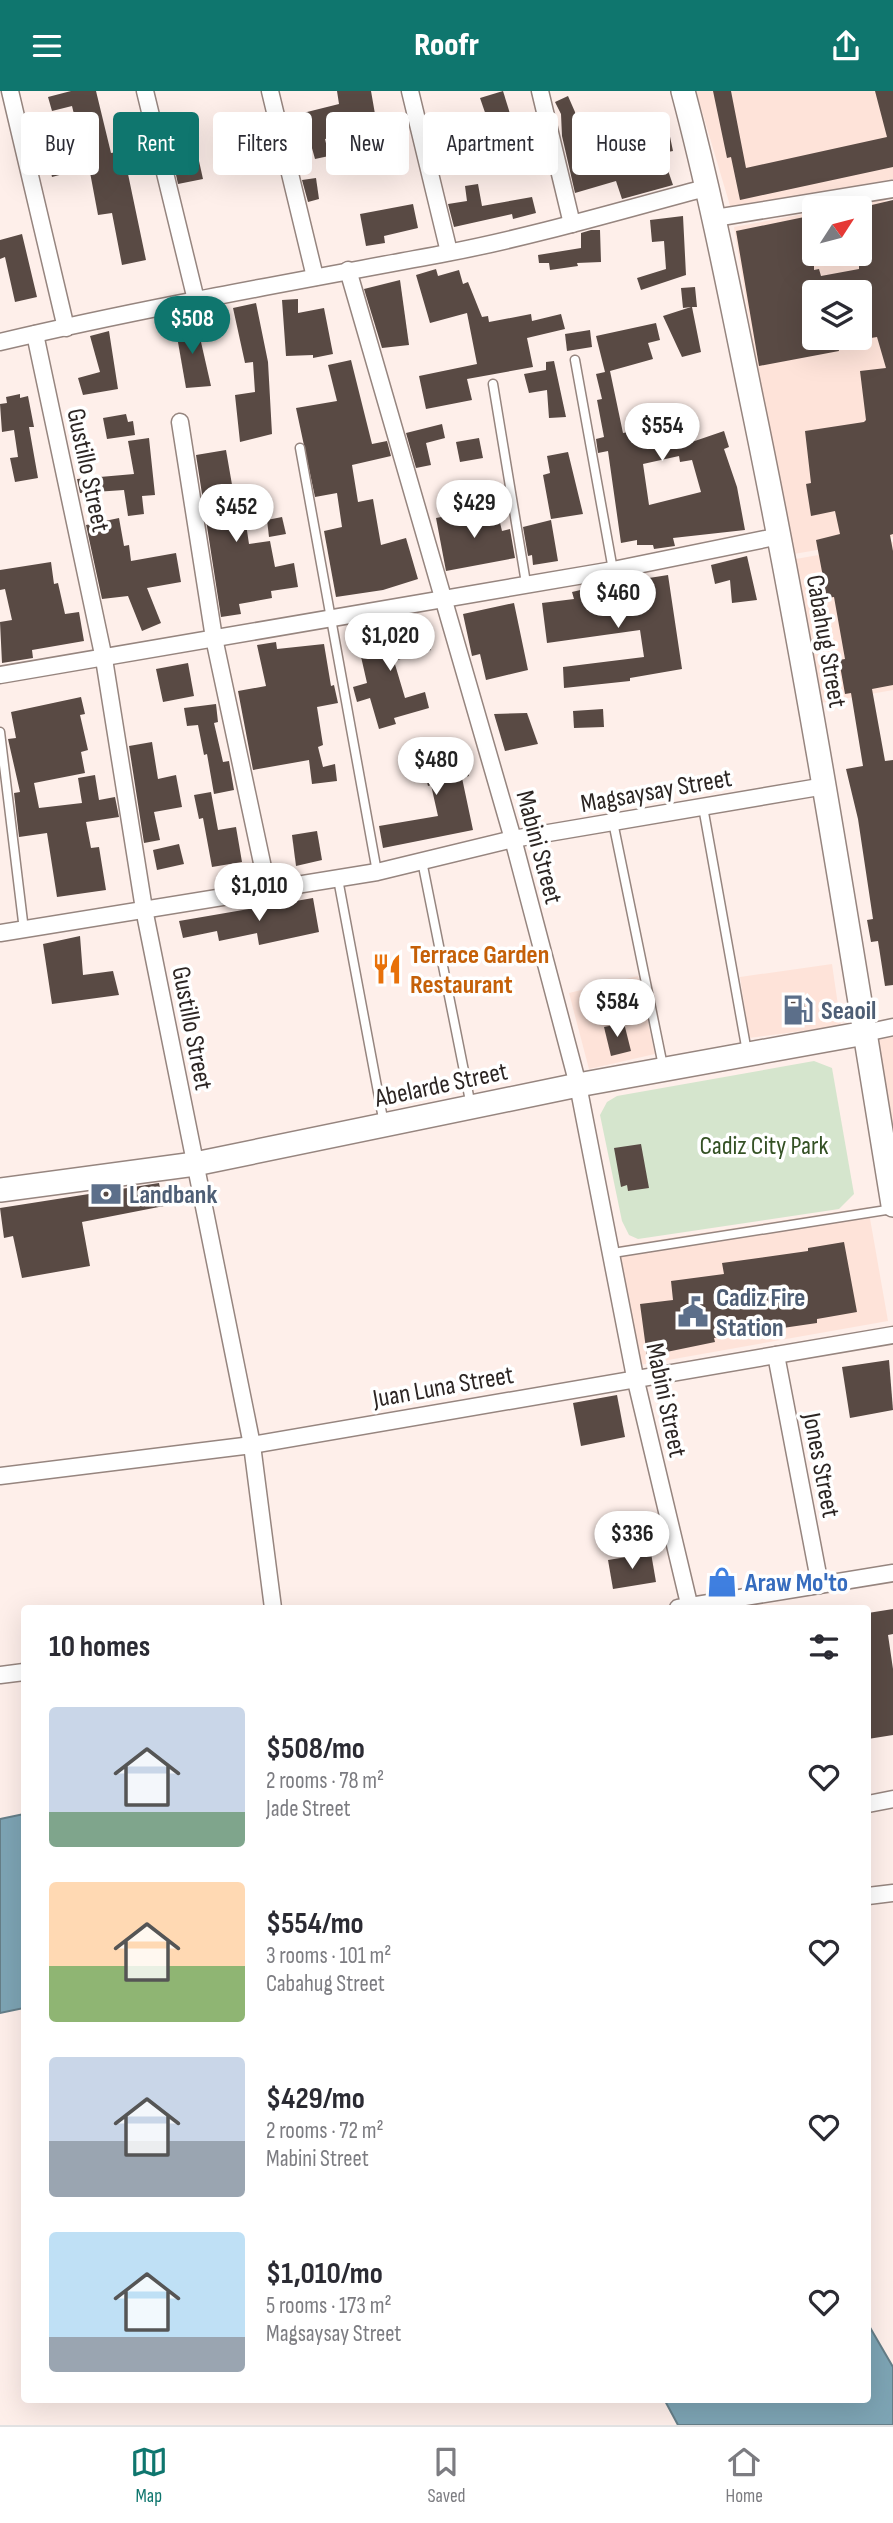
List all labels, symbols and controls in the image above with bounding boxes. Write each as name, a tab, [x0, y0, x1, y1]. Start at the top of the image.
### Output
text: Roofr	[414, 26, 479, 65]
icon: menu	[28, 27, 66, 65]
icon: share	[827, 27, 865, 65]
chip: Buy	[21, 112, 99, 175]
chip: Rent	[113, 112, 199, 175]
chip: Filters	[213, 112, 312, 175]
chip: New	[326, 112, 409, 175]
chip: Apartment	[423, 112, 558, 175]
chip: House	[572, 112, 670, 175]
north arrow	[802, 196, 872, 266]
map controls	[802, 196, 872, 350]
button: layers	[802, 280, 872, 350]
pin: $508	[151, 296, 233, 356]
text: $508	[170, 305, 214, 333]
pin: $554	[621, 403, 703, 463]
street label: Gustillo Street	[59, 406, 116, 535]
text: $554	[641, 412, 683, 440]
pin: $429	[433, 481, 515, 540]
pin: $452	[195, 484, 277, 544]
text: $429	[452, 489, 496, 517]
text: $452	[215, 493, 257, 521]
pin: $460	[577, 571, 659, 630]
street label: Cabahug Street	[799, 572, 852, 710]
text: $460	[596, 579, 640, 607]
pin: $1,020	[333, 613, 447, 673]
text: $1,020	[361, 622, 419, 650]
pin: $480	[395, 737, 477, 797]
text: $480	[414, 746, 458, 774]
street label: Magsaysay Street	[578, 763, 734, 820]
street label: Mabini Street	[509, 787, 569, 908]
pin: $1,010	[202, 863, 316, 923]
text: $1,010	[230, 872, 288, 900]
place label: Terrace Garden Restaurant	[410, 940, 549, 1001]
restaurant icon: Terrace Garden Restaurant	[370, 952, 404, 986]
street label: Gustillo Street	[164, 964, 219, 1093]
pin: $584	[576, 979, 658, 1039]
text: $584	[595, 988, 639, 1016]
fuel station icon: Seaoil	[781, 993, 815, 1027]
place label: Seaoil	[821, 996, 876, 1027]
street label: Abelarde Street	[371, 1056, 511, 1115]
park label: Cadiz City Park	[700, 1131, 829, 1162]
bank icon: Landbank	[89, 1177, 123, 1211]
place label: Landbank	[129, 1180, 217, 1211]
place label: Cadiz Fire Station	[716, 1283, 805, 1344]
public building icon: Cadiz Fire Station	[676, 1295, 710, 1329]
street label: Mabini Street	[638, 1340, 693, 1460]
street label: Juan Luna Street	[370, 1360, 516, 1415]
street label: Jones Street	[795, 1409, 846, 1520]
pin: $336	[591, 1511, 673, 1571]
text: $336	[610, 1520, 654, 1548]
shop icon: Araw Mo'to	[705, 1565, 739, 1599]
place label: Araw Mo'to	[744, 1568, 848, 1599]
icon: filters	[805, 1628, 843, 1666]
text: 10 homes	[49, 1629, 150, 1665]
text: $508/mo	[266, 1731, 365, 1767]
icon: home	[105, 1735, 189, 1819]
icon: heart	[805, 1758, 843, 1796]
text: 2 rooms · 78 m²	[266, 1767, 384, 1795]
text: Jade Street	[266, 1795, 351, 1823]
text: $554/mo	[266, 1906, 364, 1942]
icon: home	[105, 1910, 189, 1994]
icon: heart	[805, 1933, 843, 1971]
text: 3 rooms · 101 m²	[266, 1942, 391, 1970]
text: Cabahug Street	[266, 1970, 385, 1998]
text: $429/mo	[266, 2081, 365, 2117]
icon: home	[105, 2085, 189, 2169]
icon: heart	[805, 2108, 843, 2146]
text: 2 rooms · 72 m²	[266, 2117, 384, 2145]
text: Mabini Street	[266, 2145, 369, 2173]
text: $1,010/mo	[266, 2256, 383, 2292]
icon: home	[105, 2260, 189, 2344]
icon: heart	[805, 2283, 843, 2321]
text: 5 rooms · 173 m²	[266, 2292, 392, 2320]
text: Magsaysay Street	[266, 2320, 401, 2348]
tab: Map	[130, 2443, 168, 2508]
tab: Saved	[427, 2443, 466, 2508]
tab: Home	[725, 2443, 763, 2508]

